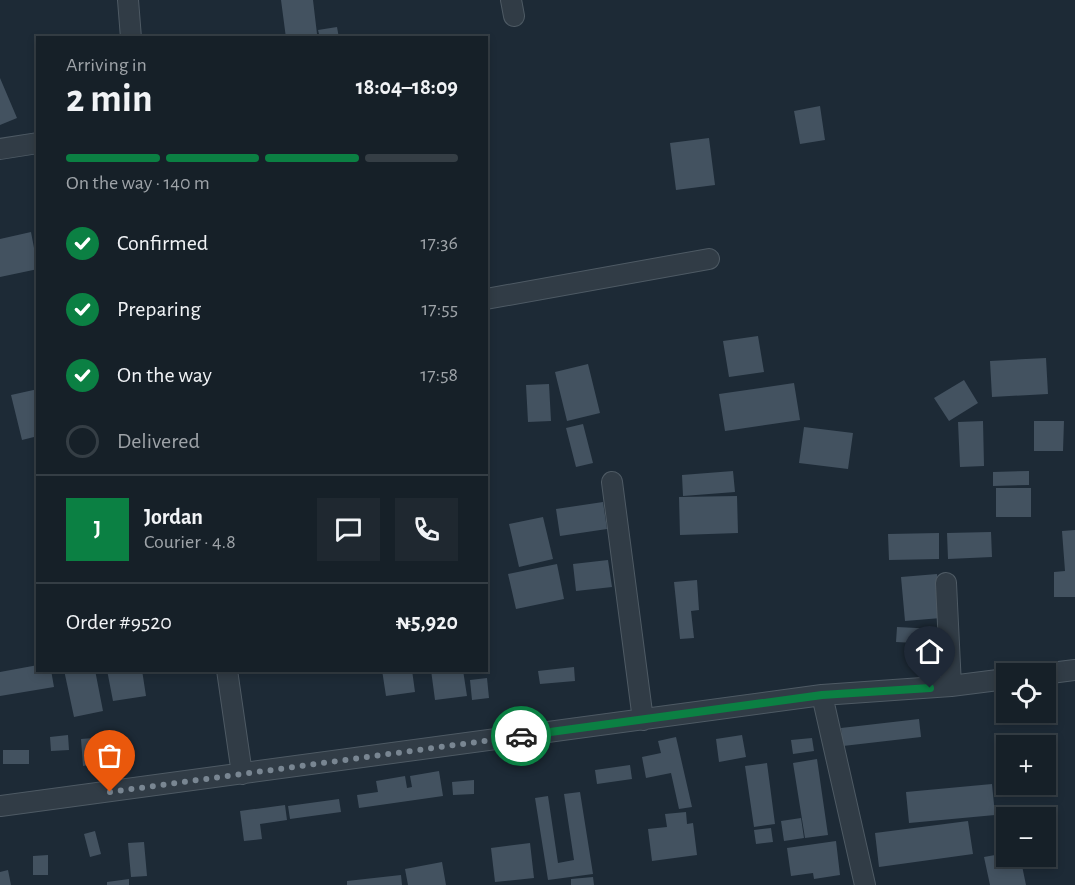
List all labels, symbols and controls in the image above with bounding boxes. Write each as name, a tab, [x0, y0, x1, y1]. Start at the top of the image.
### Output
text: Arriving in	[66, 55, 147, 75]
text: 18:04–18:09	[356, 76, 458, 98]
text: 2 min	[66, 80, 153, 119]
text: On the way · 140 m	[66, 173, 210, 193]
icon: check	[66, 227, 99, 260]
text: Confirmed	[117, 232, 208, 254]
text: 17:36	[421, 233, 458, 253]
icon: check	[66, 293, 99, 326]
text: Preparing	[117, 298, 201, 320]
text: 17:55	[421, 299, 458, 319]
icon: check	[66, 359, 99, 392]
text: On the way	[117, 364, 212, 386]
text: 17:58	[420, 365, 458, 385]
text: Delivered	[117, 430, 200, 452]
button: chat	[317, 498, 380, 561]
button: phone	[395, 498, 458, 561]
text: Jordan	[144, 506, 203, 528]
text: J	[94, 518, 101, 540]
text: Courier · 4.8	[144, 532, 236, 552]
text: Order #9520	[66, 611, 172, 633]
text: ₦5,920	[395, 611, 458, 633]
pin	[904, 626, 955, 688]
icon: home	[913, 635, 946, 668]
map controls	[996, 663, 1056, 867]
button: locate	[996, 663, 1056, 723]
courier	[491, 706, 551, 766]
icon: car	[505, 720, 538, 753]
pin	[84, 730, 135, 792]
button: +	[996, 735, 1056, 795]
icon: bag	[93, 739, 126, 772]
button: −	[996, 807, 1056, 867]

